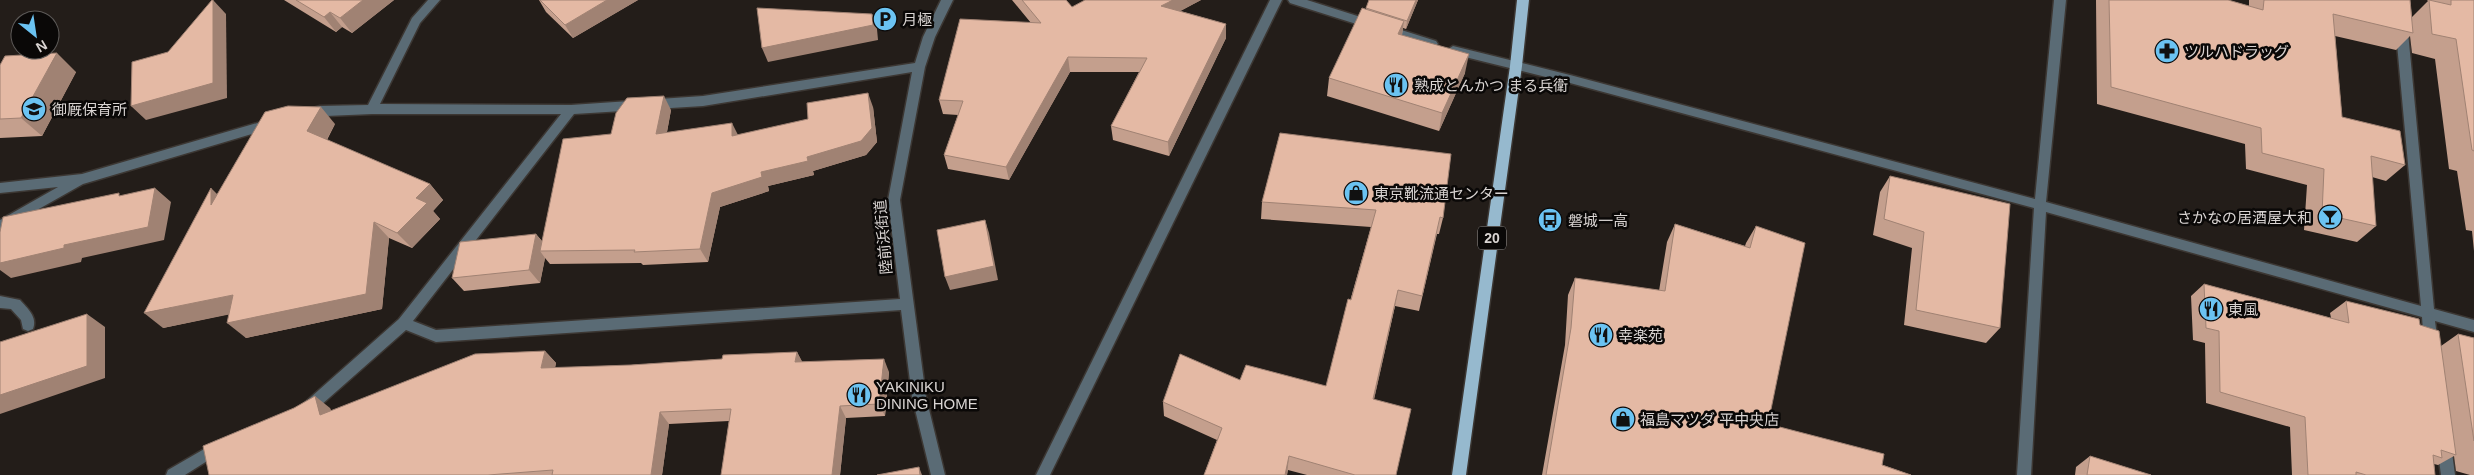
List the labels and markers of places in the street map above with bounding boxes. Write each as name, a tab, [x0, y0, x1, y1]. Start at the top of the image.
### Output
parking icon: 月極	[872, 6, 898, 32]
place label: 月極	[902, 11, 932, 28]
pharmacy icon: ツルハドラッグ	[2154, 38, 2180, 64]
place label: ツルハドラッグ	[2184, 43, 2289, 60]
restaurant icon: 熟成とんかつ まる兵衛	[1383, 72, 1409, 98]
place label: 熟成とんかつ まる兵衛	[1414, 77, 1568, 94]
school or university icon: 御厩保育所	[21, 96, 47, 122]
place label: 御厩保育所	[52, 101, 127, 118]
shop icon: 東京靴流通センター	[1343, 180, 1369, 206]
place label: 東京靴流通センター	[1374, 185, 1509, 202]
bar icon: さかなの居酒屋大和	[2317, 204, 2343, 230]
bus stop icon: 磐城一高	[1537, 207, 1563, 233]
place label: さかなの居酒屋大和	[2177, 209, 2312, 226]
place label: 磐城一高	[1568, 212, 1628, 229]
restaurant icon: 東風	[2198, 296, 2224, 322]
place label: 東風	[2228, 301, 2258, 318]
restaurant icon: 幸楽苑	[1588, 322, 1614, 348]
place label: 幸楽苑	[1618, 327, 1663, 344]
place label: YAKINIKU DINING HOME	[876, 378, 978, 412]
restaurant icon: YAKINIKU DINING HOME	[846, 382, 872, 408]
shop icon: 福島マツダ 平中央店	[1610, 406, 1636, 432]
place label: 福島マツダ 平中央店	[1640, 411, 1779, 428]

